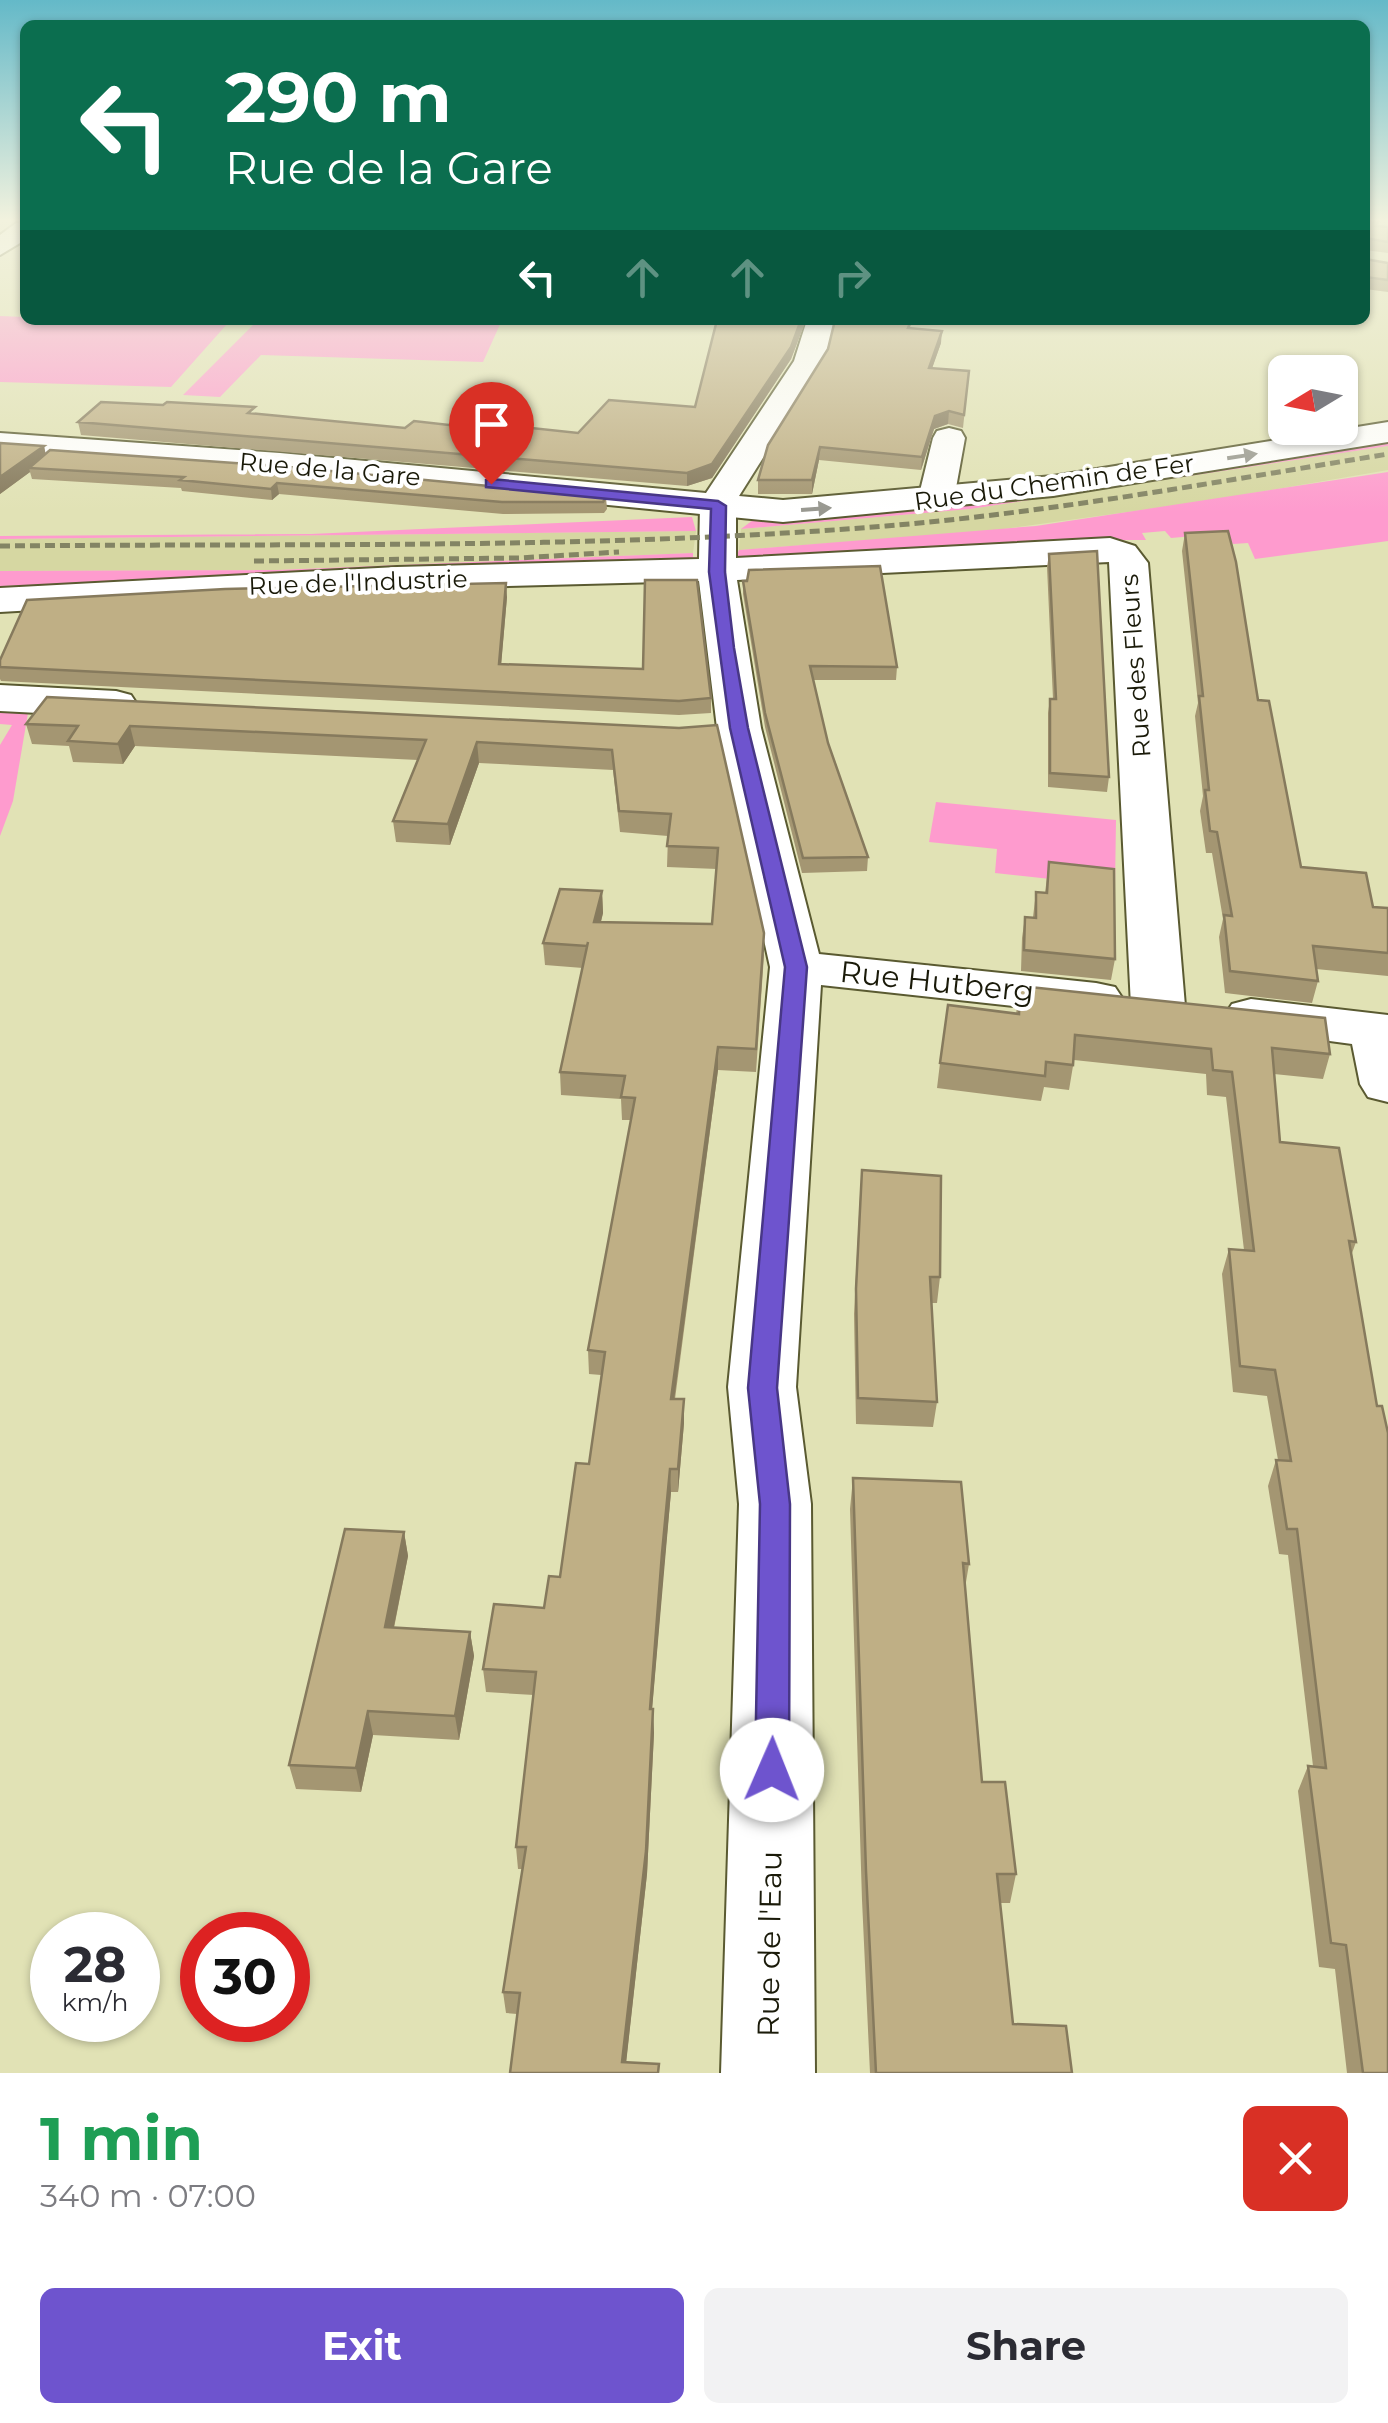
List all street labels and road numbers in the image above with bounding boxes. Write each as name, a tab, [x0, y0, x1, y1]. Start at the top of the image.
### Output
street label: Rue de la Gare	[238, 446, 422, 492]
street label: Rue du Chemin de Fer	[912, 447, 1196, 517]
street label: Rue de l'Industrie	[248, 563, 468, 601]
street label: Rue des Fleurs	[1114, 573, 1156, 759]
street label: Rue Hutberg	[838, 953, 1036, 1010]
street label: Rue de l'Eau	[749, 1851, 790, 2037]

